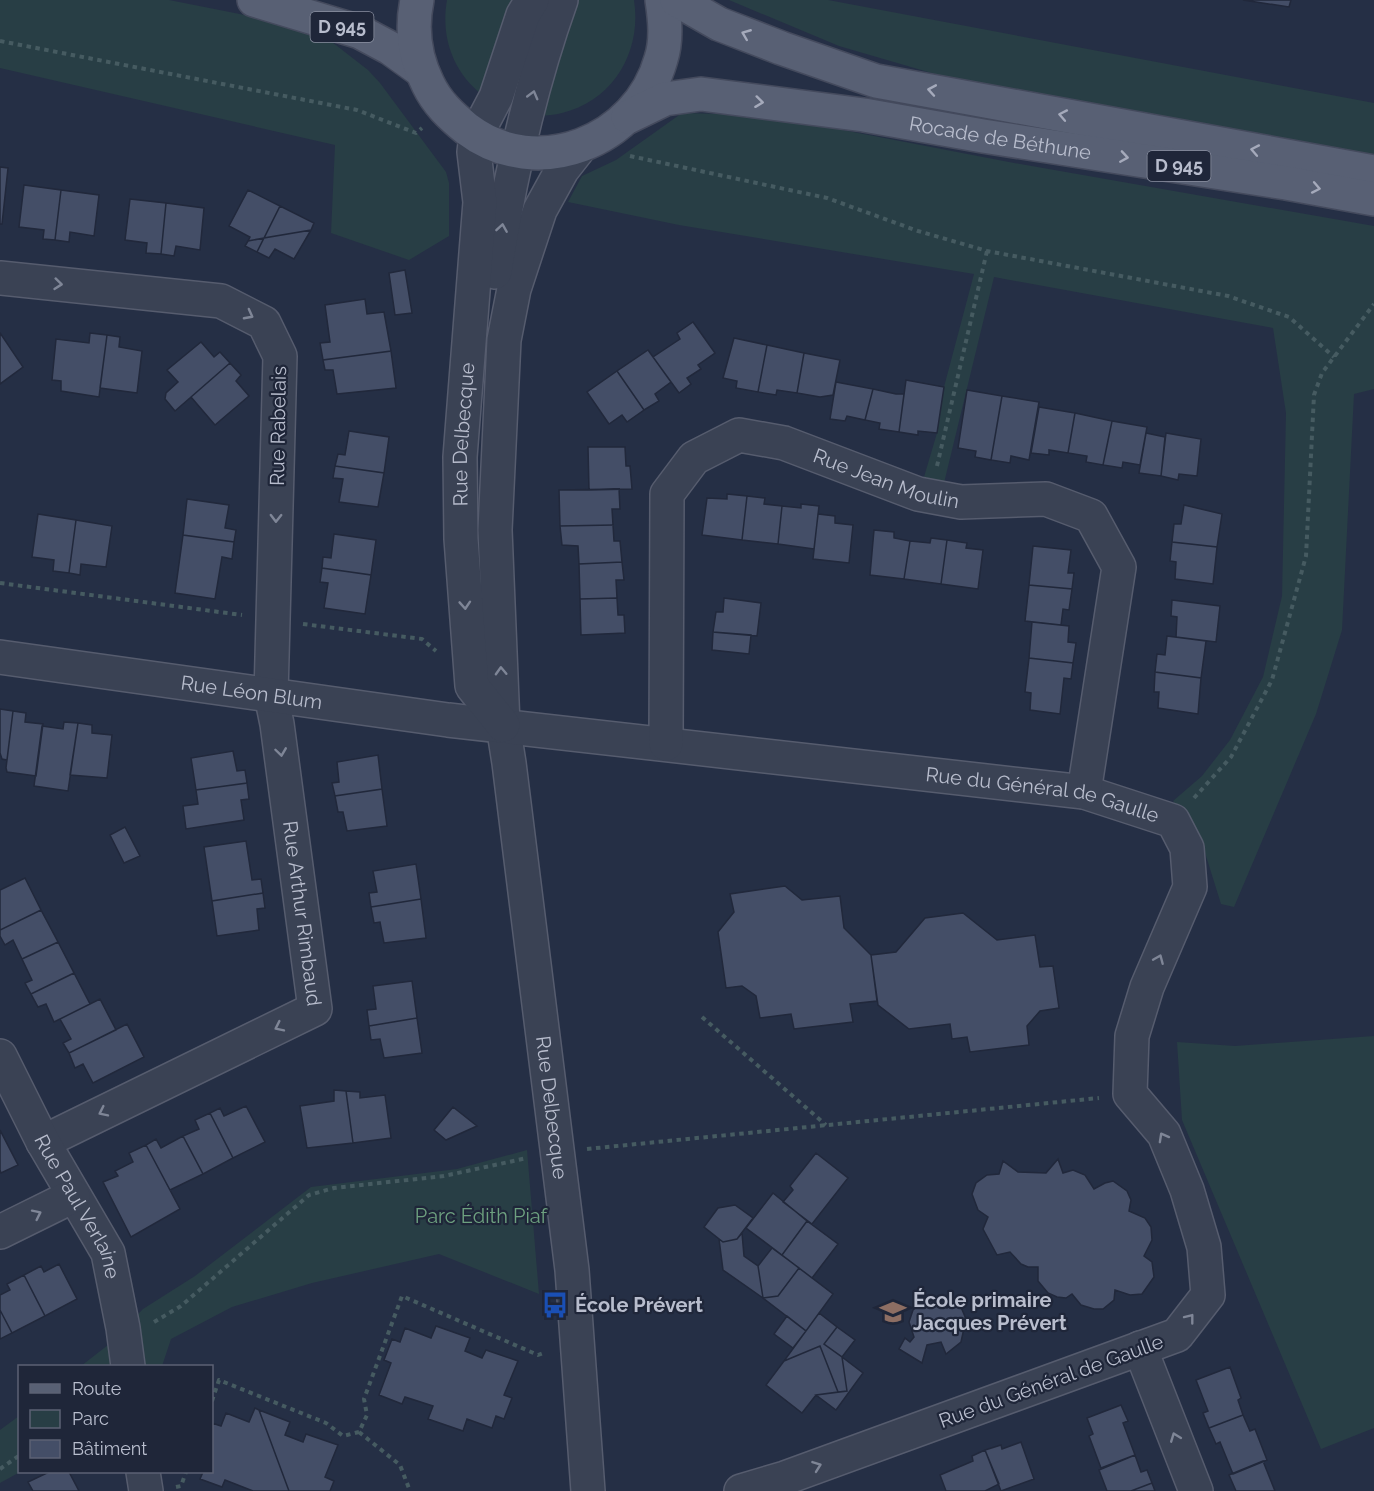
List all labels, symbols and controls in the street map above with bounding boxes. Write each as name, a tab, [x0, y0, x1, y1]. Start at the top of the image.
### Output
road number: D 945	[310, 12, 374, 42]
one-way arrow	[741, 29, 752, 41]
one-way arrow	[927, 85, 936, 97]
one-way arrow	[526, 90, 538, 101]
one-way arrow	[755, 95, 764, 107]
one-way arrow	[1058, 109, 1068, 122]
street label: Rocade de Béthune	[907, 111, 1093, 165]
one-way arrow	[1250, 144, 1260, 157]
one-way arrow	[1119, 151, 1129, 163]
road number: D 945	[1148, 151, 1210, 181]
one-way arrow	[1311, 181, 1321, 194]
one-way arrow	[495, 224, 507, 233]
one-way arrow	[54, 277, 63, 290]
one-way arrow	[242, 308, 253, 319]
street label: Rue Delbecque	[448, 361, 479, 506]
street label: Rue Rabelais	[265, 366, 291, 486]
street label: Rue Jean Moulin	[810, 443, 961, 513]
one-way arrow	[270, 514, 282, 523]
one-way arrow	[459, 601, 472, 610]
one-way arrow	[495, 666, 508, 675]
street label: Rue Léon Blum	[179, 671, 324, 714]
one-way arrow	[274, 748, 287, 757]
street label: Rue du Général de Gaulle	[924, 762, 1162, 828]
street label: Rue Arthur Rimbaud	[278, 819, 326, 1008]
one-way arrow	[1152, 954, 1164, 965]
one-way arrow	[274, 1020, 285, 1032]
street label: Rue Delbecque	[531, 1035, 573, 1181]
one-way arrow	[99, 1105, 110, 1117]
street label: Rue Paul Verlaine	[29, 1131, 125, 1281]
one-way arrow	[1159, 1133, 1171, 1143]
park label: Parc Édith Piaf	[415, 1204, 549, 1228]
one-way arrow	[30, 1209, 41, 1221]
place label: École primaire Jacques Prévert	[913, 1288, 1067, 1335]
bus stop icon: École Prévert	[540, 1290, 570, 1320]
place label: École Prévert	[575, 1293, 703, 1317]
school or university icon: École primaire Jacques Prévert	[878, 1297, 908, 1327]
one-way arrow	[1183, 1314, 1194, 1325]
street label: Rue du Général de Gaulle	[935, 1329, 1167, 1433]
legend	[18, 1365, 213, 1473]
text: Route	[72, 1378, 122, 1399]
text: Parc	[72, 1408, 109, 1429]
one-way arrow	[1169, 1432, 1182, 1442]
text: Bâtiment	[72, 1438, 147, 1459]
one-way arrow	[811, 1461, 822, 1474]

